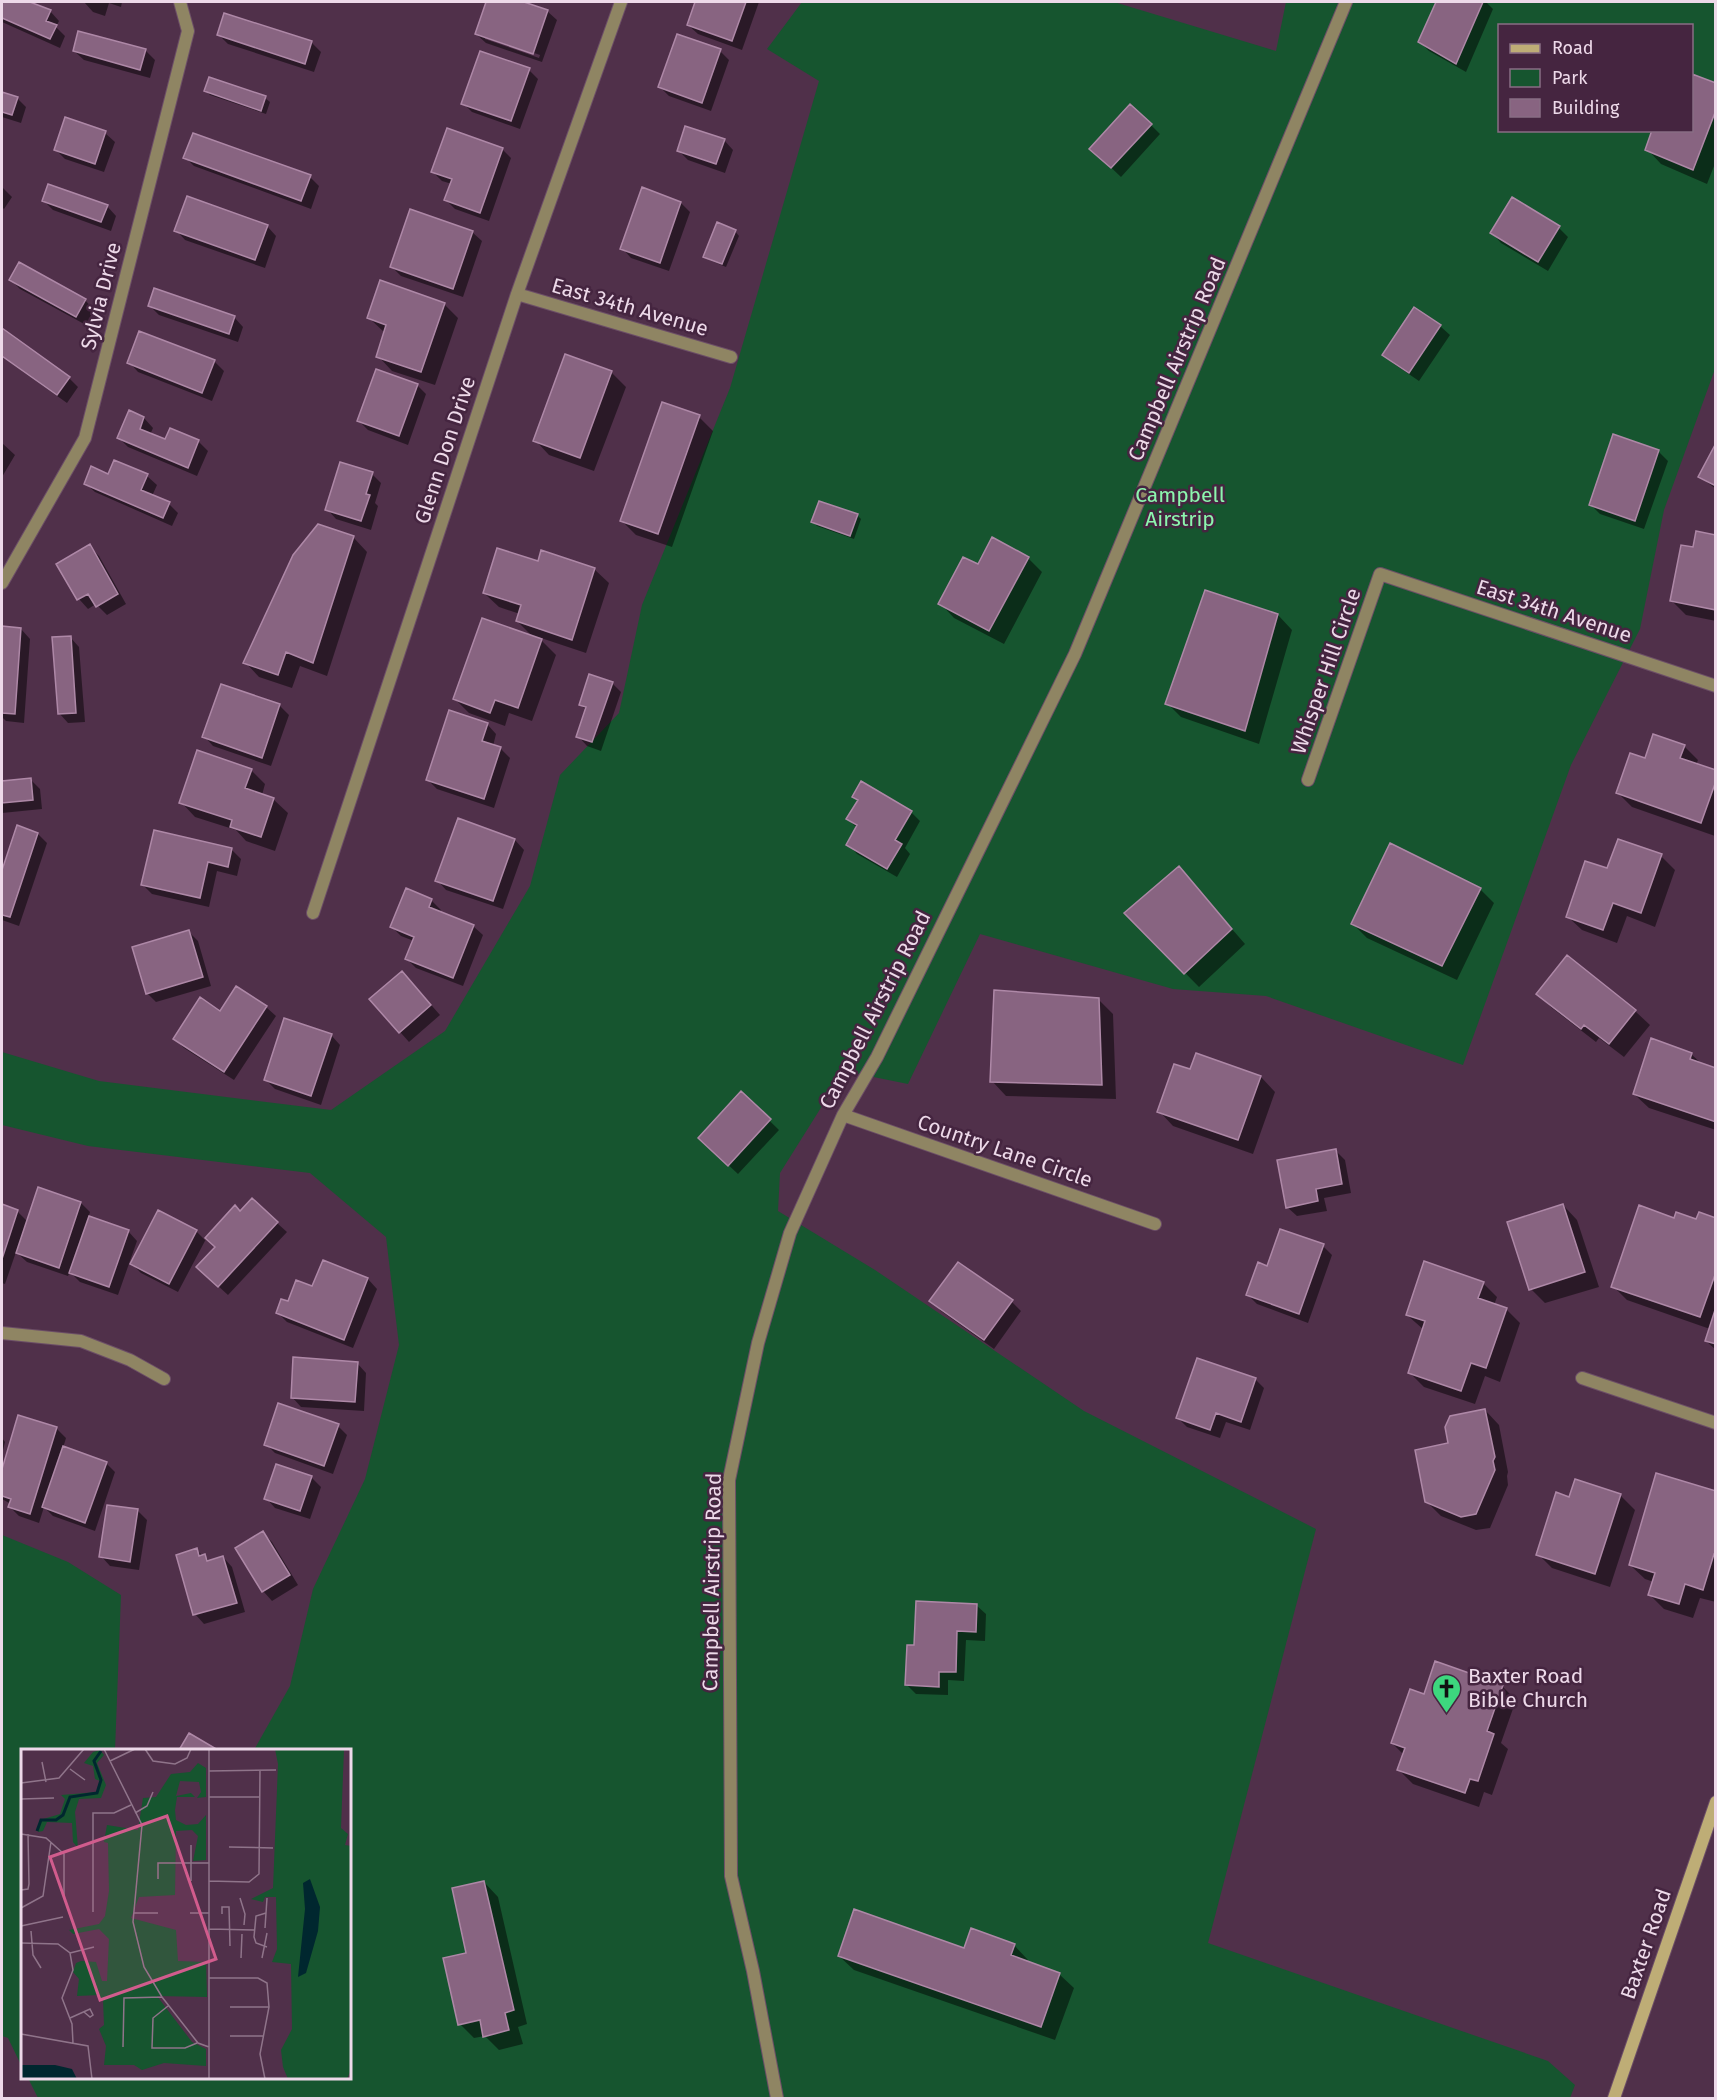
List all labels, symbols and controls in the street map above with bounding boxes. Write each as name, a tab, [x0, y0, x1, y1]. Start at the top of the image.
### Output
legend	[1498, 24, 1693, 132]
text: Road	[1552, 37, 1594, 59]
text: Park	[1552, 67, 1588, 89]
text: Building	[1552, 97, 1620, 119]
street label: Sylvia Drive	[75, 239, 127, 353]
street label: Campbell Airstrip Road	[1122, 253, 1232, 465]
street label: East 34th Avenue	[549, 272, 711, 342]
street label: Glenn Don Drive	[409, 373, 481, 527]
park label: Campbell Airstrip	[1135, 482, 1225, 532]
street label: East 34th Avenue	[1473, 574, 1635, 648]
street label: Whisper Hill Circle	[1285, 585, 1367, 757]
street label: Campbell Airstrip Road	[814, 907, 936, 1113]
street label: Country Lane Circle	[914, 1109, 1096, 1193]
street label: Campbell Airstrip Road	[697, 1472, 727, 1692]
place label: Baxter Road Bible Church	[1468, 1663, 1588, 1713]
church icon: Baxter Road Bible Church	[1431, 1672, 1463, 1714]
inset map	[21, 1749, 351, 2079]
street label: Baxter Road	[1615, 1885, 1677, 2003]

